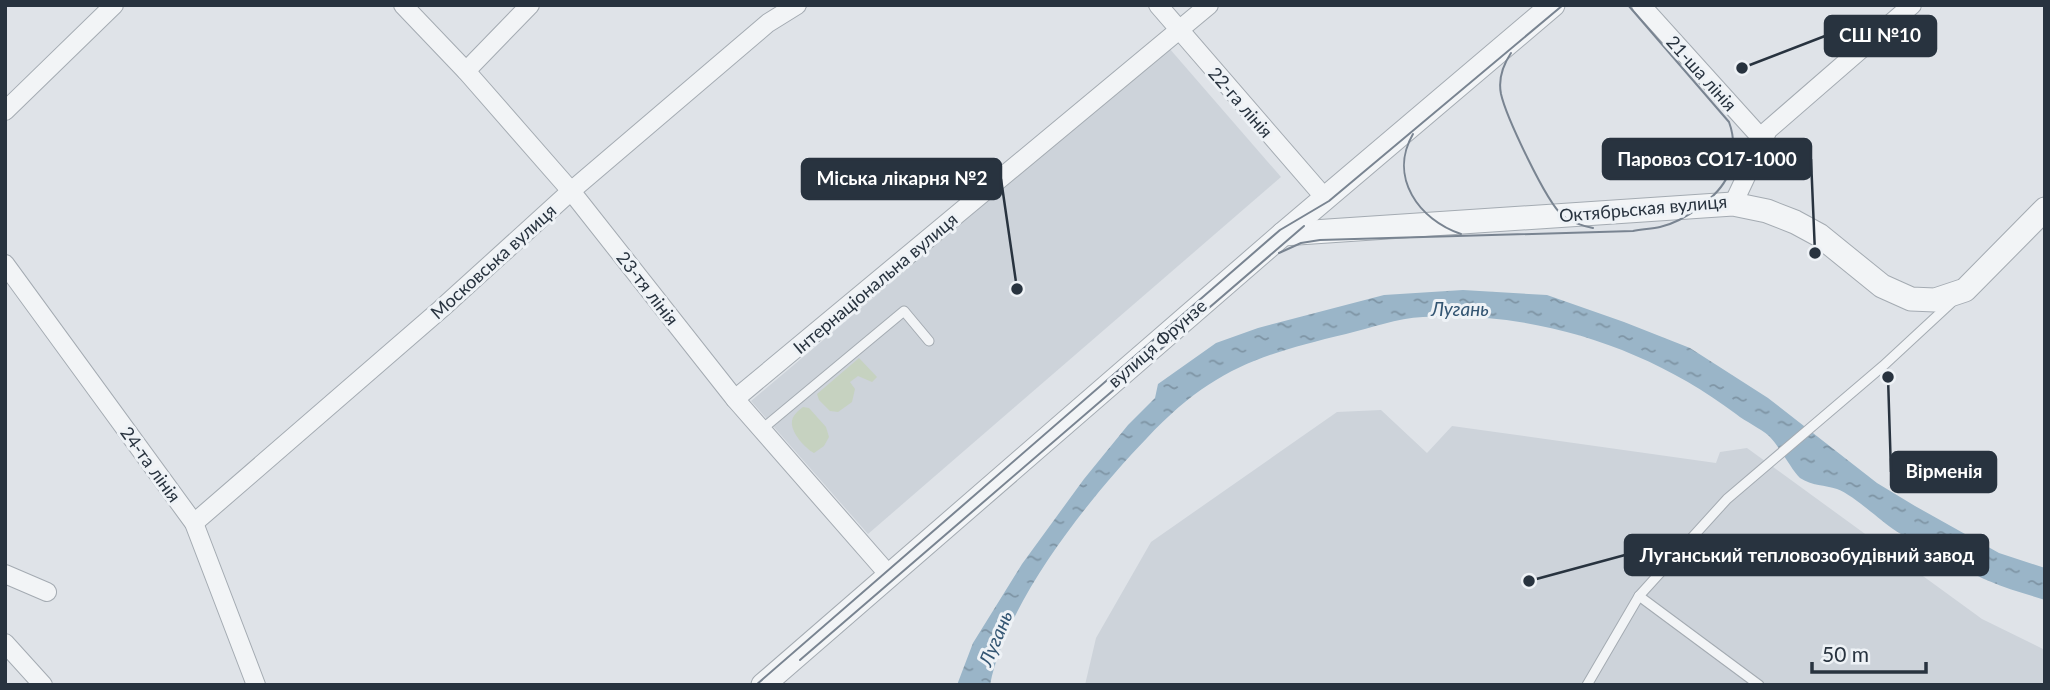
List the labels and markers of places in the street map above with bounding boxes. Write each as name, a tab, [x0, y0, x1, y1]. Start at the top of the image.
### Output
callout: СШ №10	[1825, 16, 1936, 56]
callout: Паровоз СО17-1000	[1603, 139, 1811, 179]
callout: Міська лікарня №2	[802, 159, 1001, 199]
callout: Вірменія	[1891, 452, 1996, 492]
callout: Луганський тепловозобудівний завод	[1625, 535, 1988, 575]

